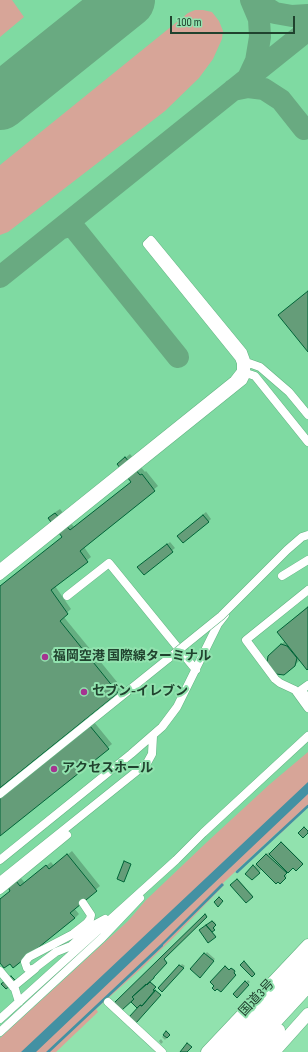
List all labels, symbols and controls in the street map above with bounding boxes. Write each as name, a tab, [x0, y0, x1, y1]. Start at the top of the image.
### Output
scale bar	[172, 8, 297, 34]
text: 100 m	[177, 15, 202, 30]
place label: 福岡空港 国際線ターミナル	[53, 649, 211, 665]
marker: 福岡空港 国際線ターミナル	[40, 652, 50, 662]
place label: セブン-イレブン	[92, 684, 188, 700]
marker: セブン-イレブン	[79, 687, 89, 697]
place label: アクセスホール	[62, 761, 153, 777]
marker: アクセスホール	[49, 764, 59, 774]
street label: 国道3号	[236, 976, 278, 1020]

